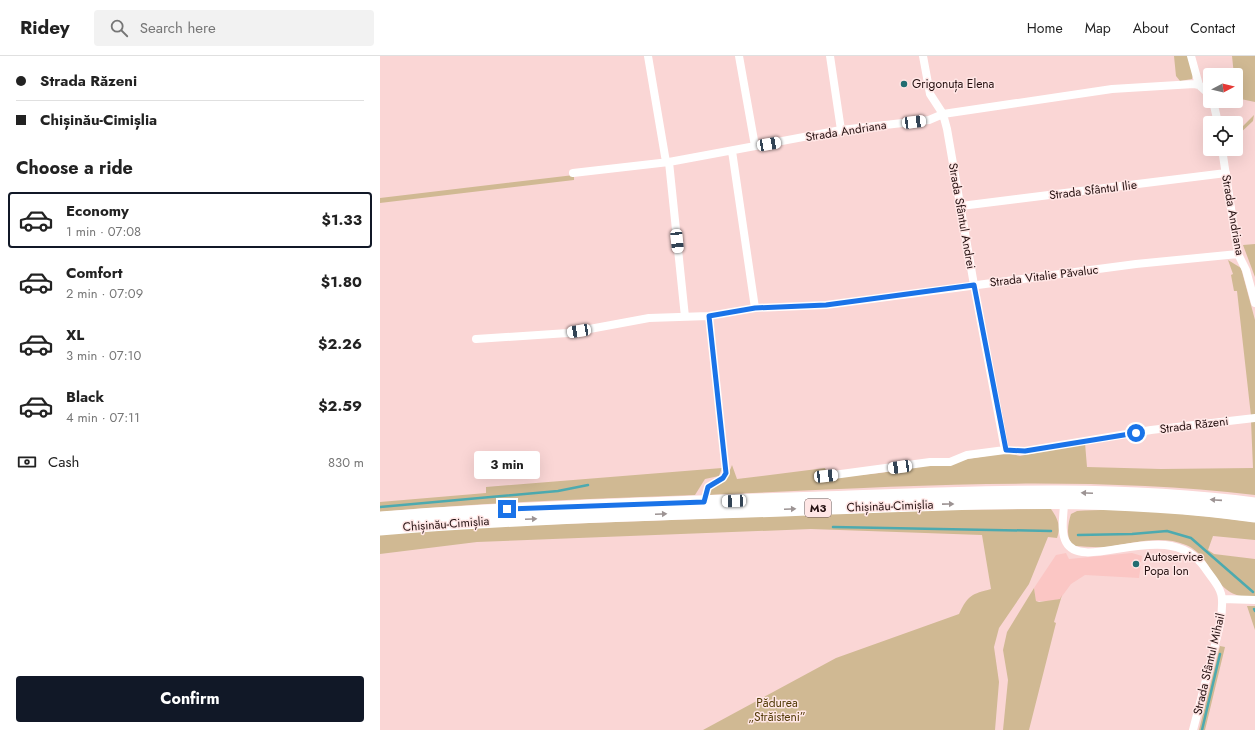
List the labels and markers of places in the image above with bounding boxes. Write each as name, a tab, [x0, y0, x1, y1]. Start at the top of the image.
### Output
place label: Grigonuța Elena	[912, 75, 995, 93]
marker: Grigonuța Elena	[899, 79, 909, 89]
place label: Autoservice Popa Ion	[1144, 548, 1203, 580]
marker: Autoservice Popa Ion	[1131, 559, 1141, 569]

